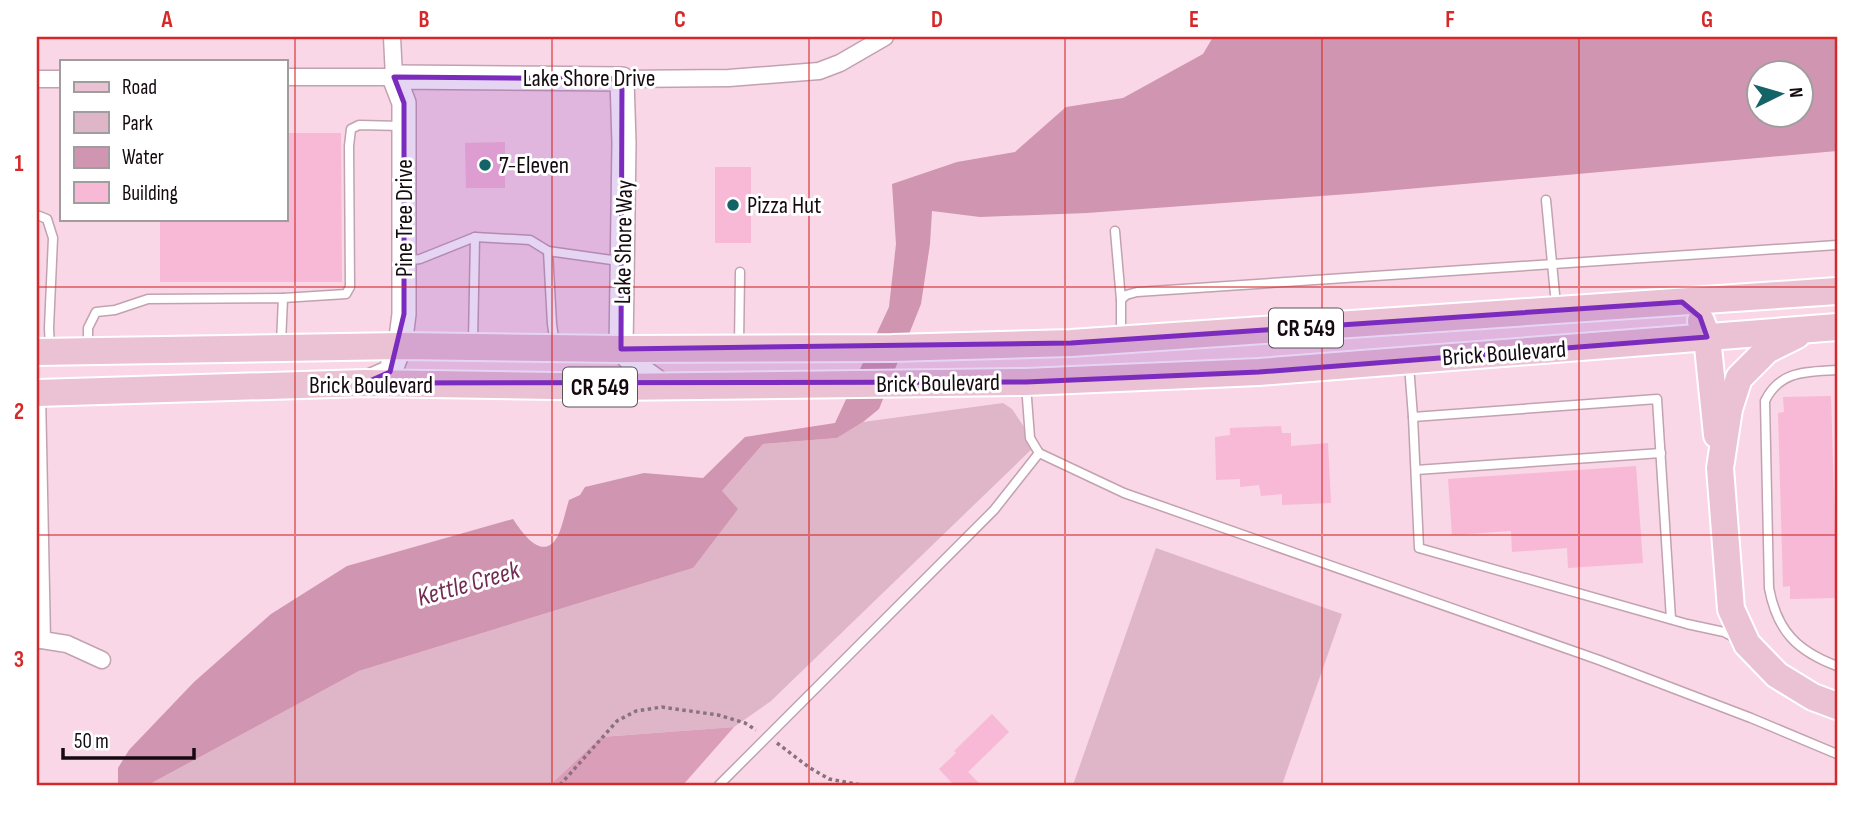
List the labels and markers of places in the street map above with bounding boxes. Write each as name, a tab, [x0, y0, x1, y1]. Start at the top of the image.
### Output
place label: 7-Eleven	[499, 151, 569, 180]
marker: 7-Eleven	[477, 157, 493, 173]
place label: Pizza Hut	[747, 191, 821, 220]
marker: Pizza Hut	[725, 197, 741, 213]

